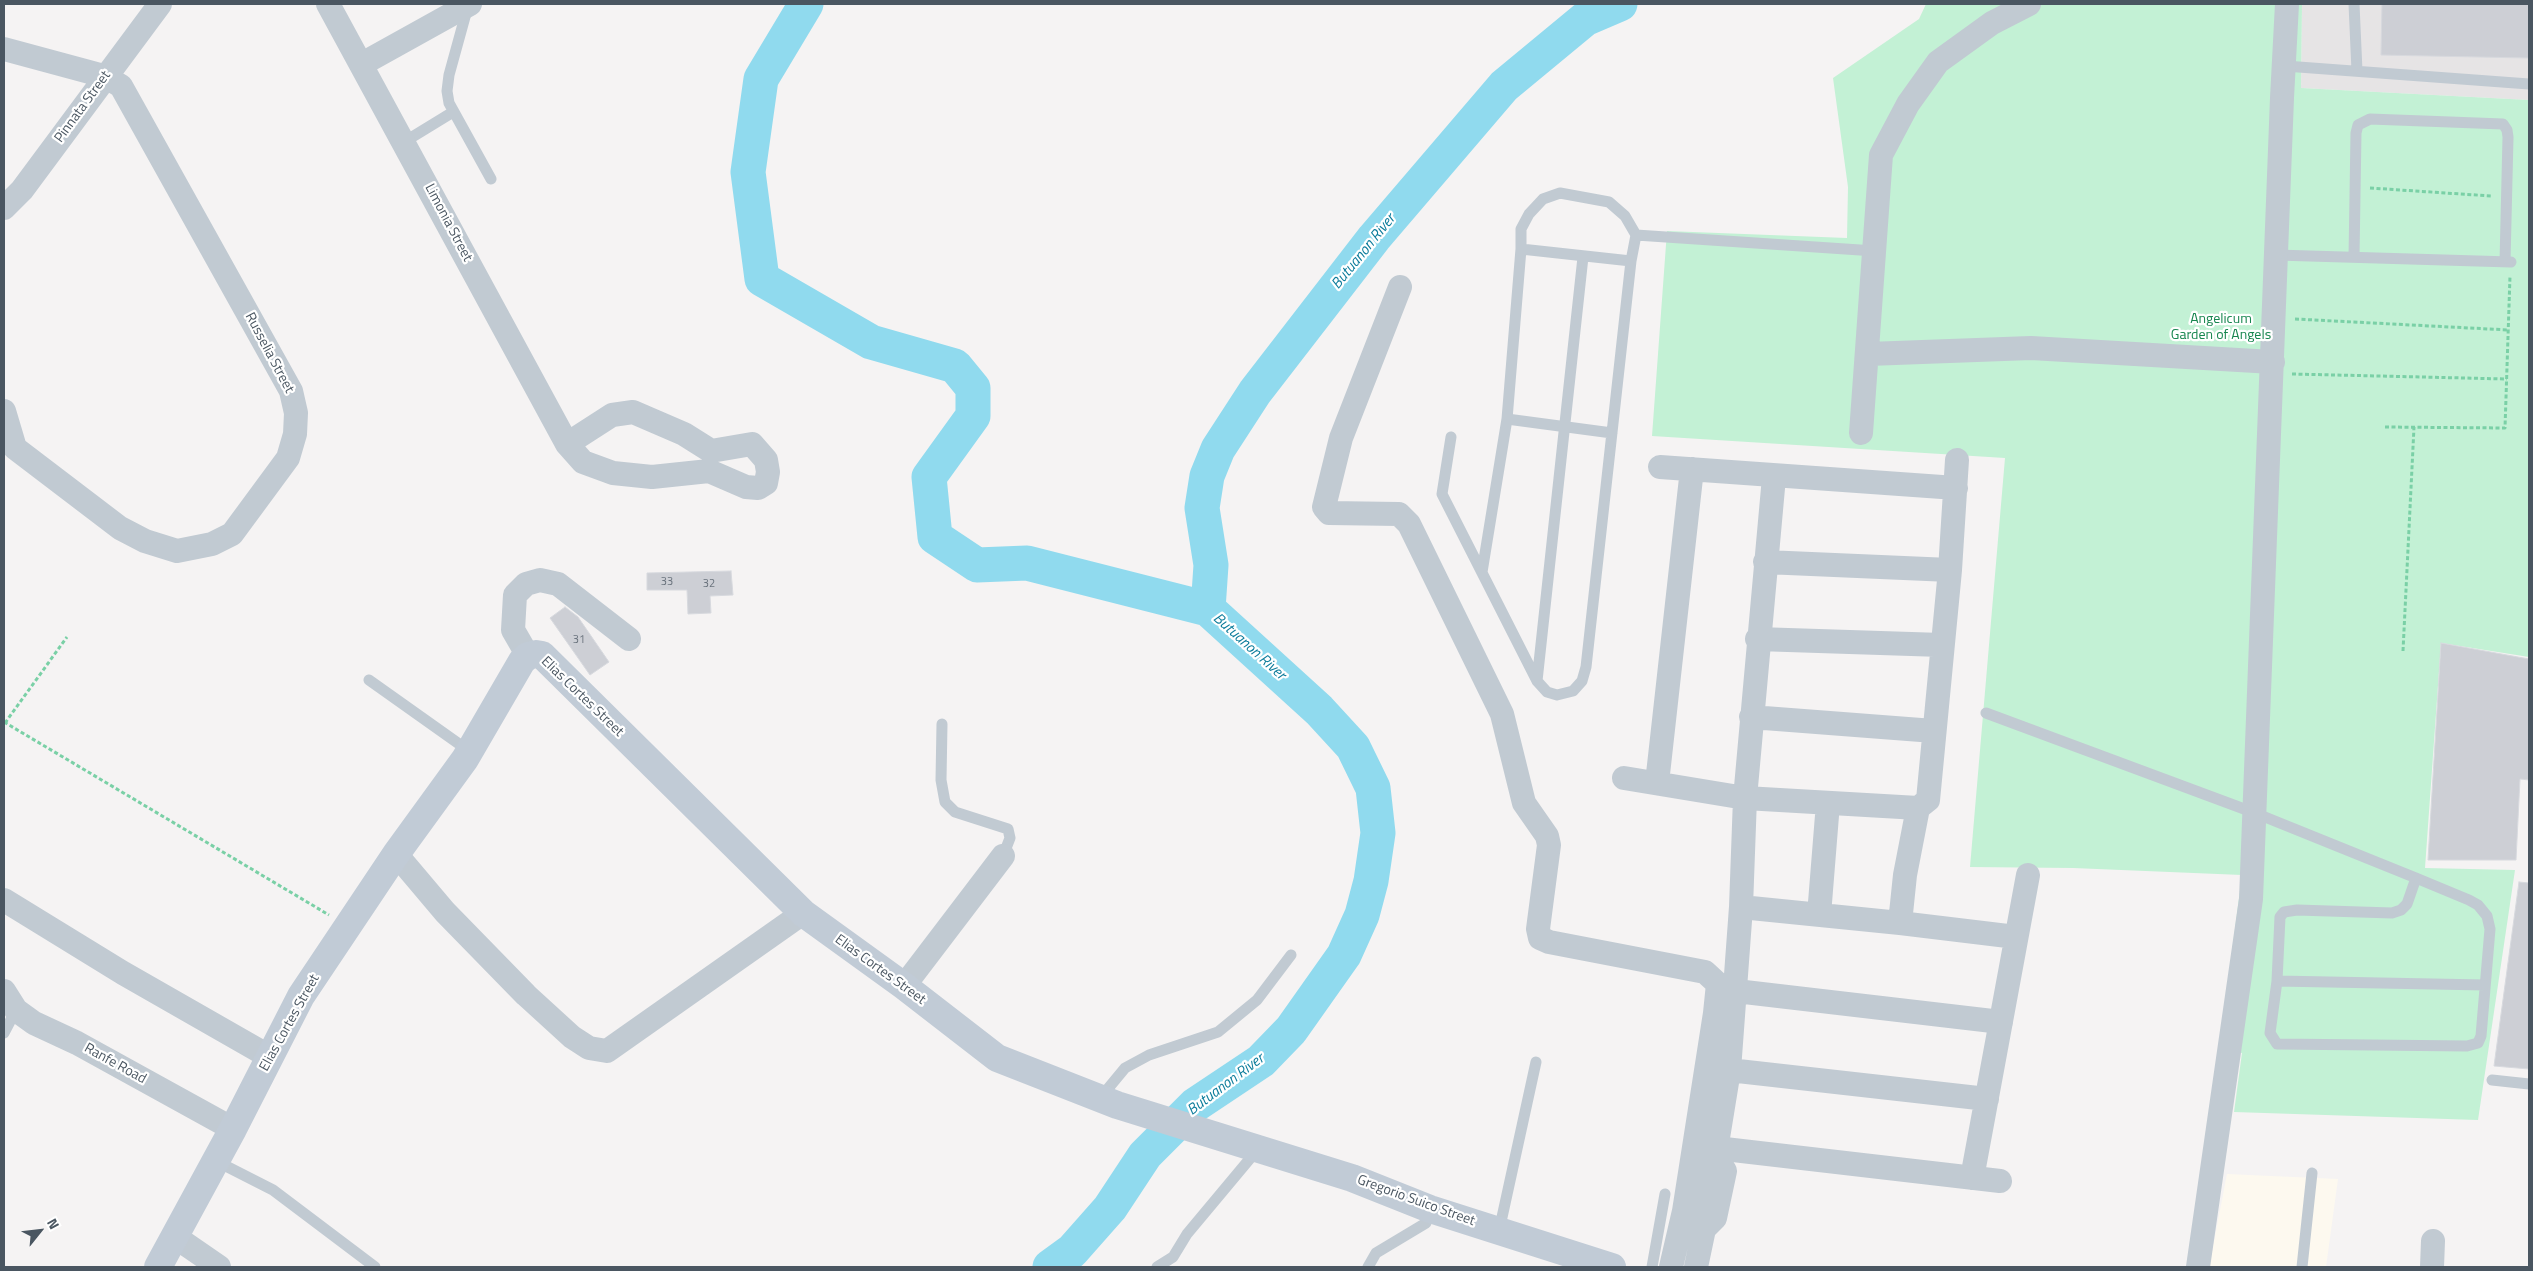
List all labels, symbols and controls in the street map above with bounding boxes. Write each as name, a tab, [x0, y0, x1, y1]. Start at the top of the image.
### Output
street label: Pinnata Street	[51, 68, 115, 146]
street label: Limonia Street	[420, 181, 476, 265]
water label: Butuanon River	[1328, 211, 1400, 293]
street label: Russelia Street	[241, 310, 297, 396]
park label: Angelicum Garden of Angels	[2171, 312, 2271, 344]
house number: 33	[661, 575, 673, 589]
house number: 32	[703, 577, 715, 591]
water label: Butuanon River	[1209, 610, 1289, 684]
house number: 31	[573, 633, 585, 647]
street label: Elias Cortes Street	[537, 653, 627, 741]
street label: Elias Cortes Street	[831, 931, 929, 1009]
street label: Elias Cortes Street	[256, 972, 324, 1074]
street label: Ranfe Road	[81, 1040, 149, 1088]
water label: Butuanon River	[1184, 1050, 1268, 1120]
street label: Gregorio Suico Street	[1355, 1172, 1477, 1230]
north arrow	[15, 1206, 65, 1256]
text: N	[42, 1214, 65, 1233]

